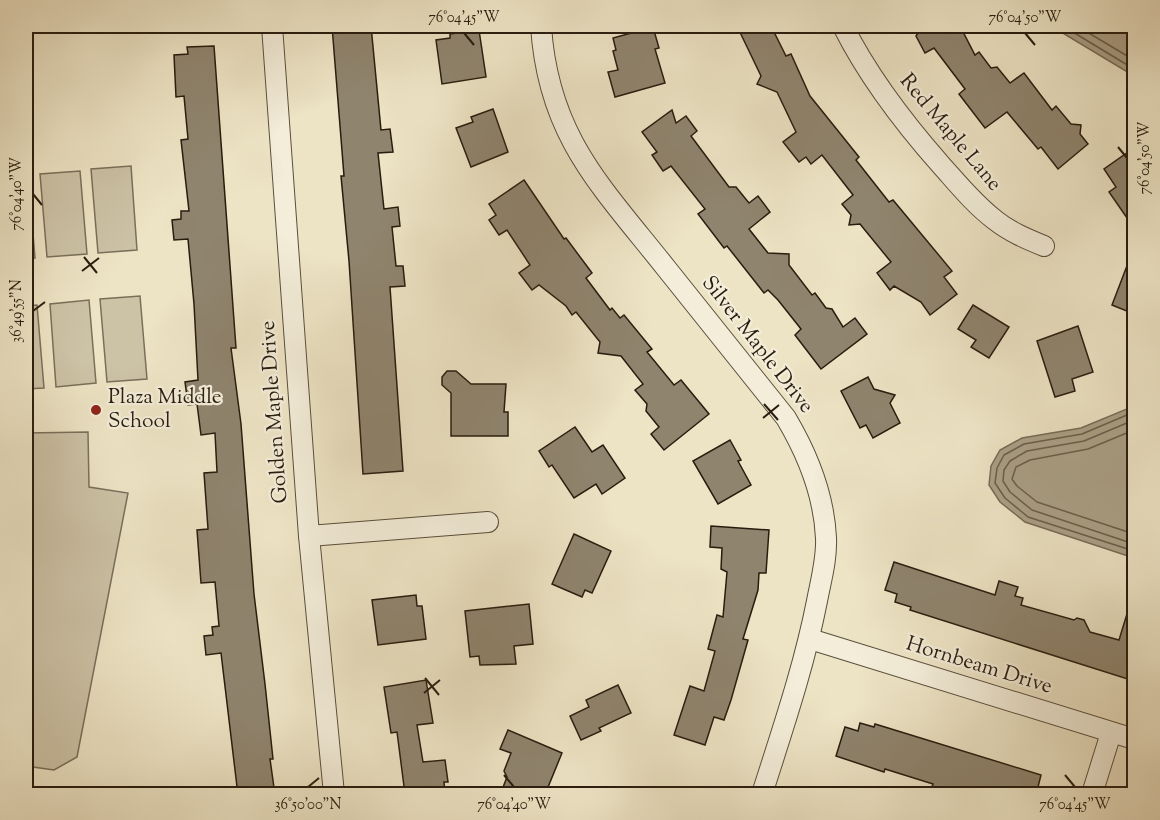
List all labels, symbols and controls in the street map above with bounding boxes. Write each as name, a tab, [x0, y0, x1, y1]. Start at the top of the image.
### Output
text: 76°04'45"W	[428, 8, 500, 29]
text: 76°04'50"W	[989, 8, 1062, 29]
street label: Red Maple Lane	[892, 68, 1008, 198]
text: 76°04'50"W	[1135, 121, 1156, 194]
text: 76°04'40"W	[7, 157, 28, 231]
street label: Silver Maple Drive	[694, 270, 820, 420]
text: 36°49'55"N	[7, 279, 28, 343]
street label: Golden Maple Drive	[254, 320, 296, 504]
place label: Plaza Middle School	[108, 383, 222, 437]
marker: Plaza Middle School	[89, 403, 103, 417]
street label: Hornbeam Drive	[902, 630, 1056, 702]
text: 36°50'00"N	[275, 795, 341, 816]
text: 76°04'40"W	[477, 795, 551, 816]
text: 76°04'45"W	[1039, 795, 1111, 816]

